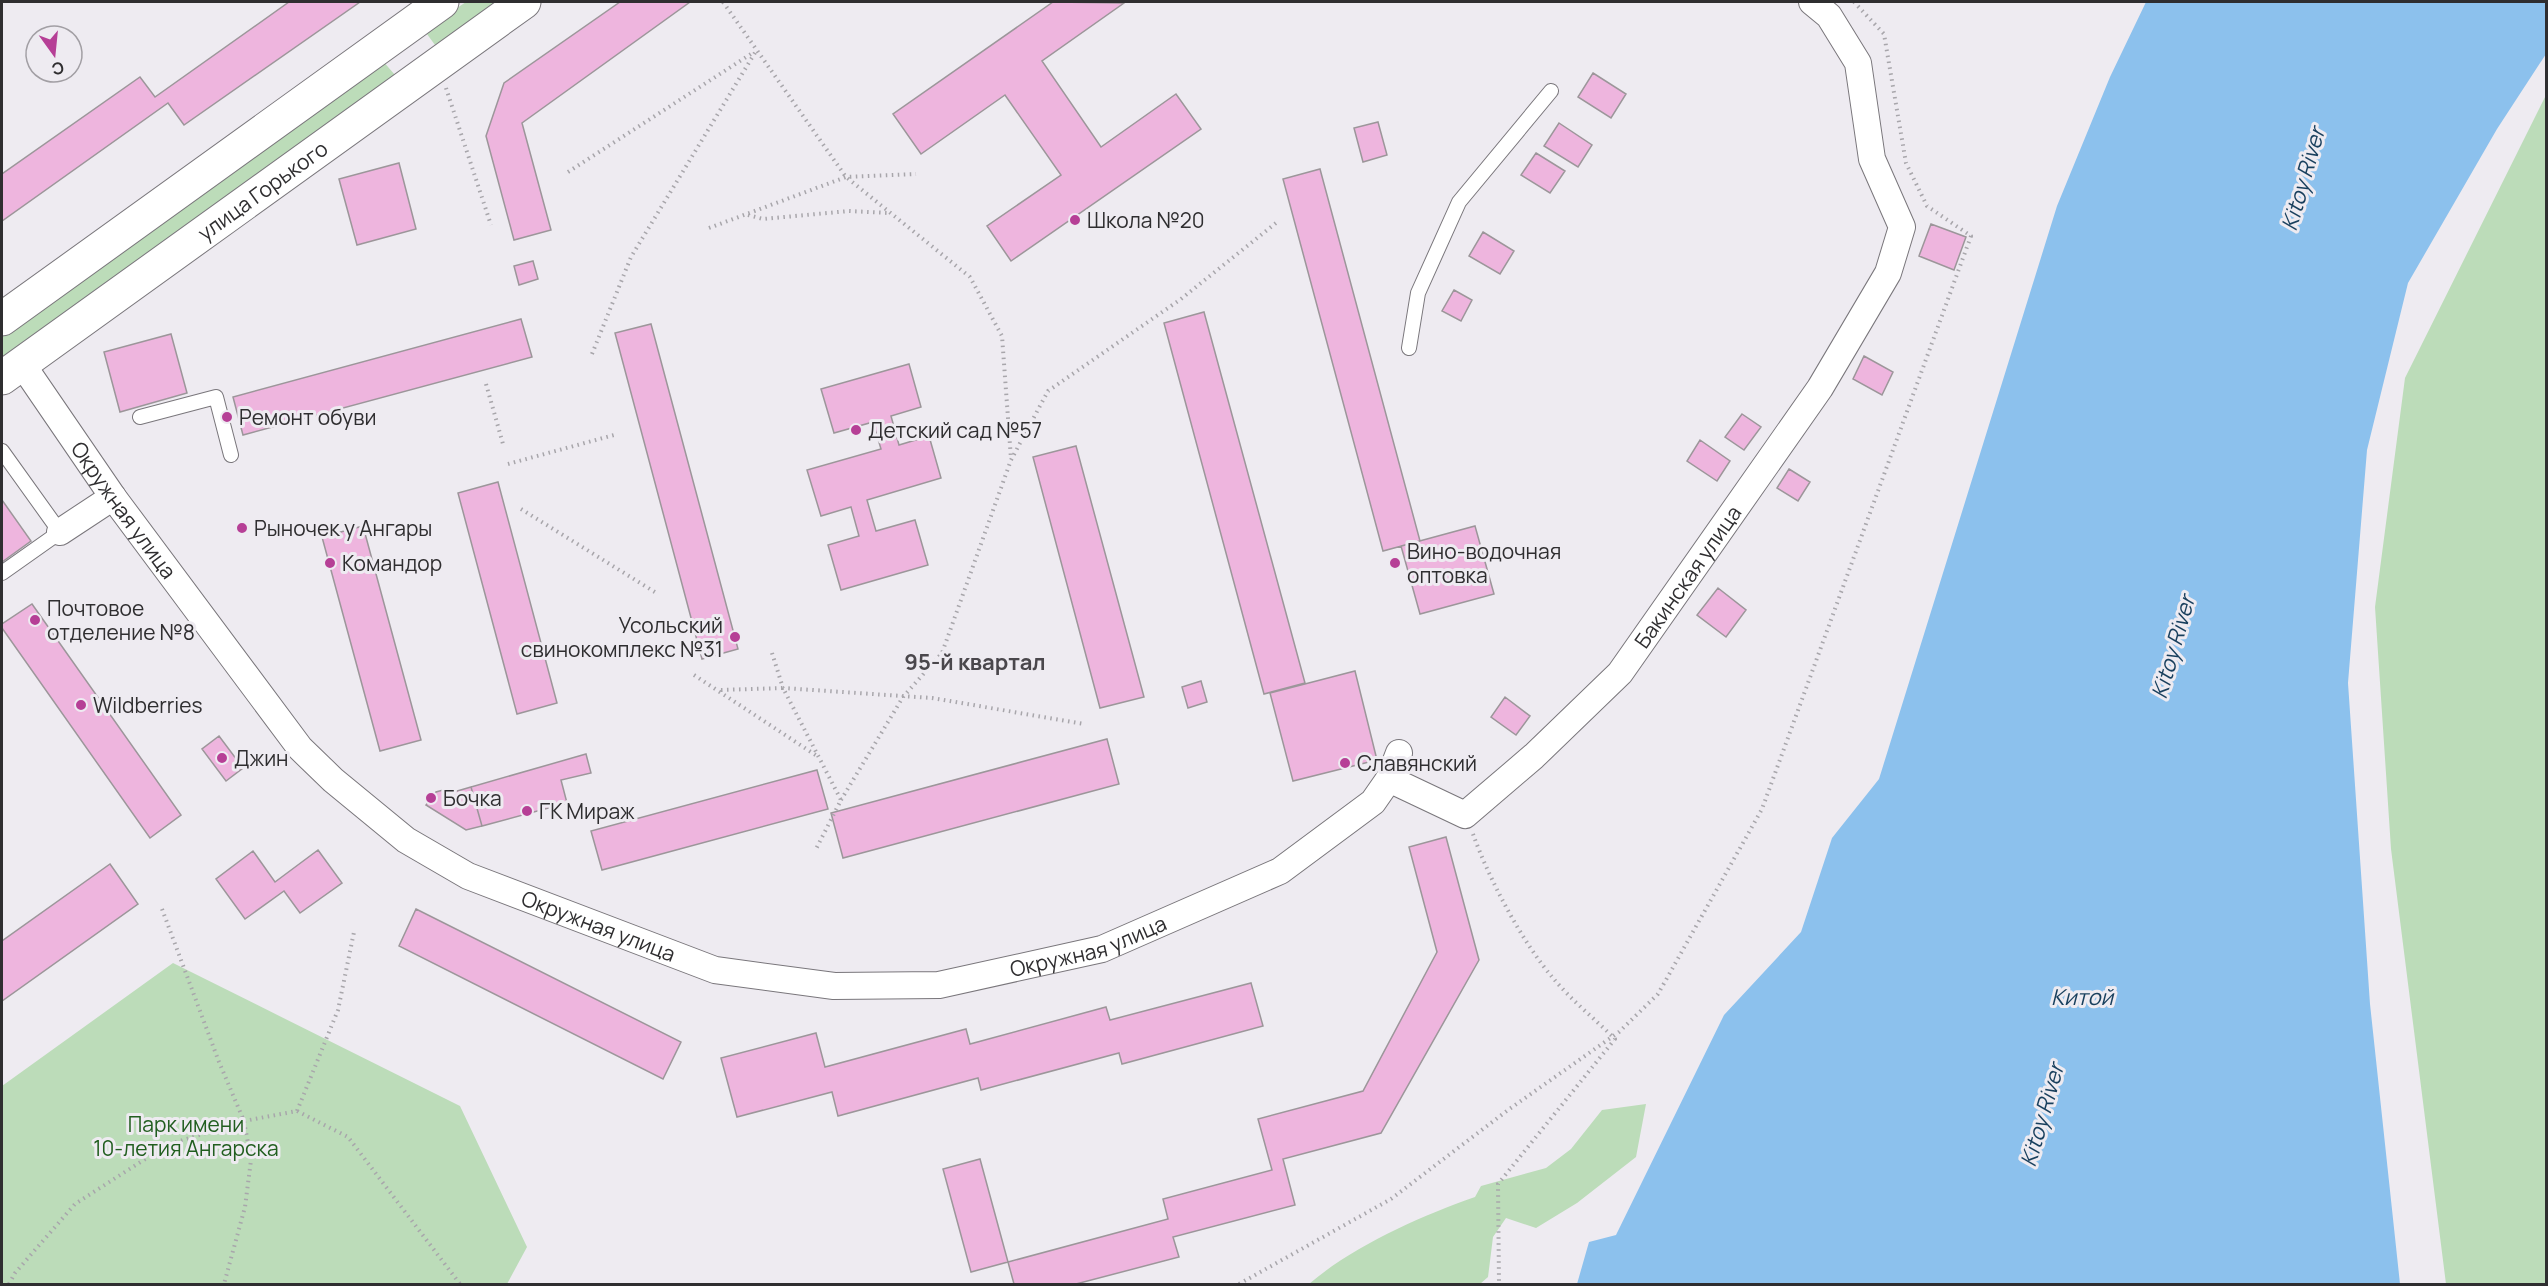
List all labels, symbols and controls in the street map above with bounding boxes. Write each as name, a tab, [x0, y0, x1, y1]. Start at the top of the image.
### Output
north arrow	[24, 24, 84, 84]
text: С	[49, 56, 66, 81]
water label: Kitoy River	[2274, 121, 2333, 234]
street label: улица Горького	[192, 134, 333, 247]
place label: Школа №20	[1087, 206, 1205, 234]
marker: Школа №20	[1068, 213, 1082, 227]
place label: Ремонт обуви	[239, 403, 376, 431]
marker: Ремонт обуви	[220, 410, 234, 424]
place label: Детский сад №57	[868, 416, 1042, 444]
marker: Детский сад №57	[849, 423, 863, 437]
street label: Окружная улица	[65, 436, 183, 584]
street label: Бакинская улица	[1628, 500, 1747, 654]
place label: Рыночек у Ангары	[254, 514, 432, 542]
marker: Рыночек у Ангары	[235, 521, 249, 535]
place label: Вино-водочная оптовка	[1407, 537, 1561, 589]
place label: Командор	[342, 549, 442, 577]
marker: Командор	[323, 556, 337, 570]
marker: Вино-водочная оптовка	[1388, 556, 1402, 570]
water label: Kitoy River	[2144, 589, 2203, 702]
place label: Почтовое отделение №8	[47, 594, 195, 646]
place label: Усольский свинокомплекс №31	[521, 611, 723, 663]
marker: Почтовое отделение №8	[28, 613, 42, 627]
marker: Усольский свинокомплекс №31	[728, 630, 742, 644]
district label: 95-й квартал	[904, 647, 1046, 677]
place label: Wildberries	[93, 691, 203, 719]
marker: Wildberries	[74, 698, 88, 712]
place label: Джин	[234, 744, 289, 772]
place label: Славянский	[1357, 749, 1477, 777]
marker: Джин	[215, 751, 229, 765]
marker: Славянский	[1338, 756, 1352, 770]
place label: Бочка	[443, 784, 502, 812]
marker: Бочка	[424, 791, 438, 805]
place label: ГК Мираж	[539, 797, 635, 825]
marker: ГК Мираж	[520, 804, 534, 818]
street label: Окружная улица	[518, 884, 680, 968]
street label: Окружная улица	[1007, 909, 1171, 983]
water label: Китой	[2051, 982, 2114, 1012]
water label: Kitoy River	[2013, 1057, 2072, 1170]
park label: Парк имени 10-летия Ангарска	[93, 1110, 279, 1162]

